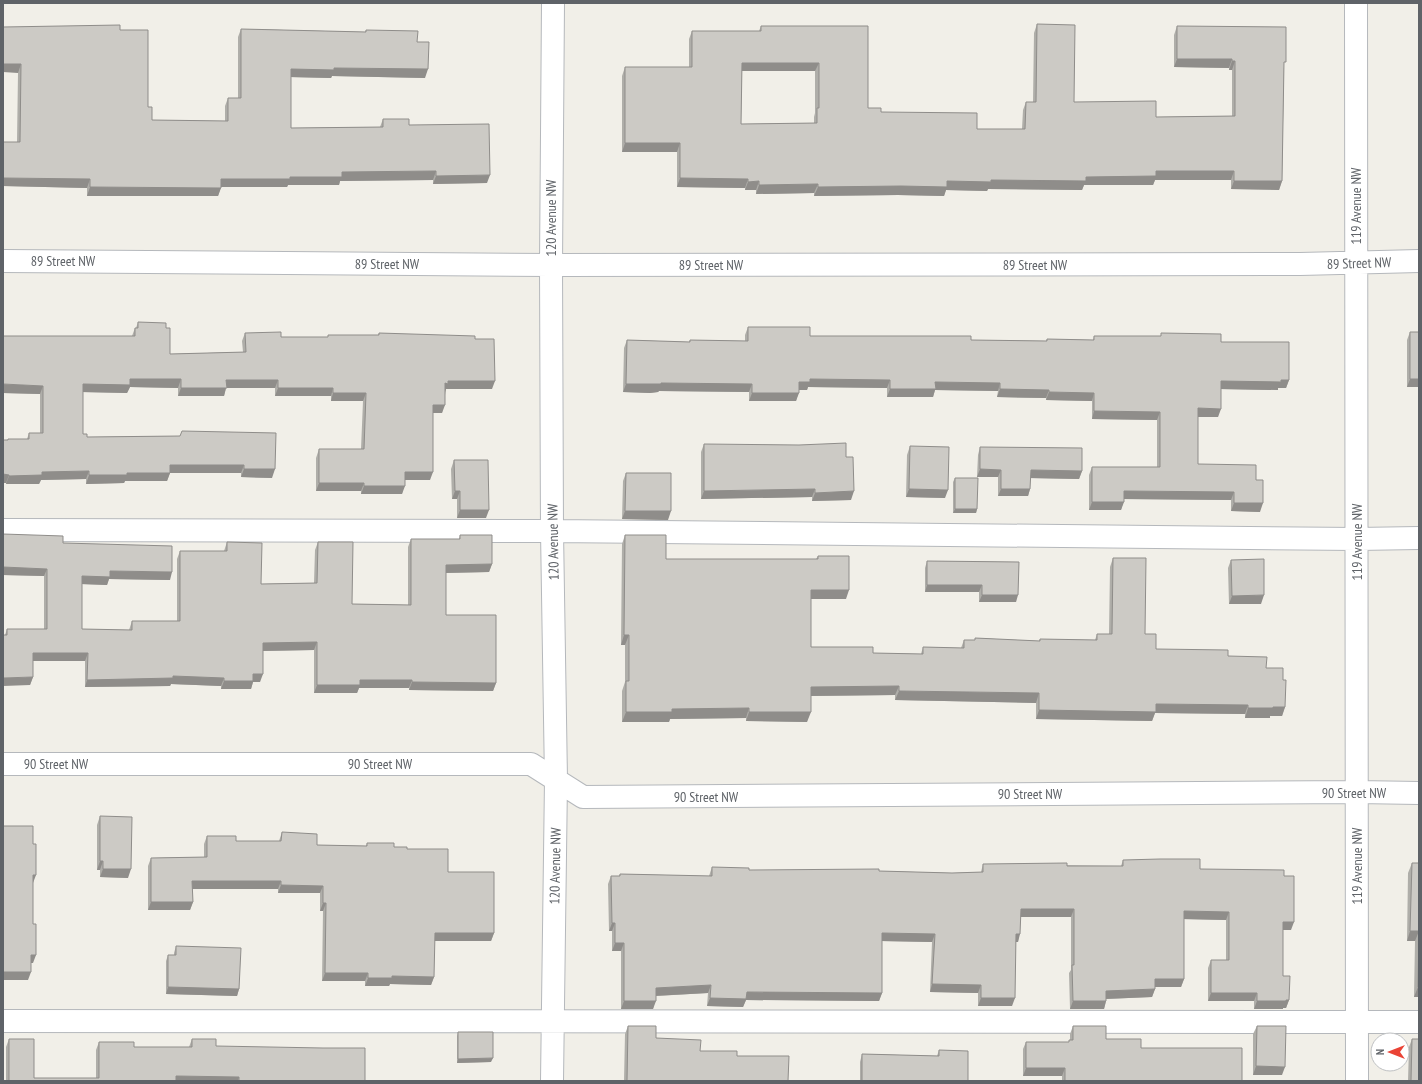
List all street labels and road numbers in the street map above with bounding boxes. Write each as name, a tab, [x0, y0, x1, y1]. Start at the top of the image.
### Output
street label: 119 Avenue NW	[1347, 167, 1365, 244]
street label: 120 Avenue NW	[542, 179, 560, 256]
street label: 89 Street NW	[31, 252, 96, 270]
street label: 89 Street NW	[1326, 253, 1392, 273]
street label: 89 Street NW	[355, 255, 420, 273]
street label: 89 Street NW	[679, 256, 744, 274]
street label: 89 Street NW	[1003, 256, 1068, 274]
street label: 120 Avenue NW	[543, 503, 563, 581]
street label: 119 Avenue NW	[1348, 503, 1366, 580]
street label: 90 Street NW	[24, 755, 89, 773]
street label: 90 Street NW	[348, 755, 413, 773]
street label: 90 Street NW	[1322, 784, 1387, 802]
street label: 90 Street NW	[998, 785, 1063, 803]
street label: 90 Street NW	[674, 788, 739, 806]
street label: 120 Avenue NW	[545, 827, 565, 905]
street label: 119 Avenue NW	[1348, 827, 1366, 904]

